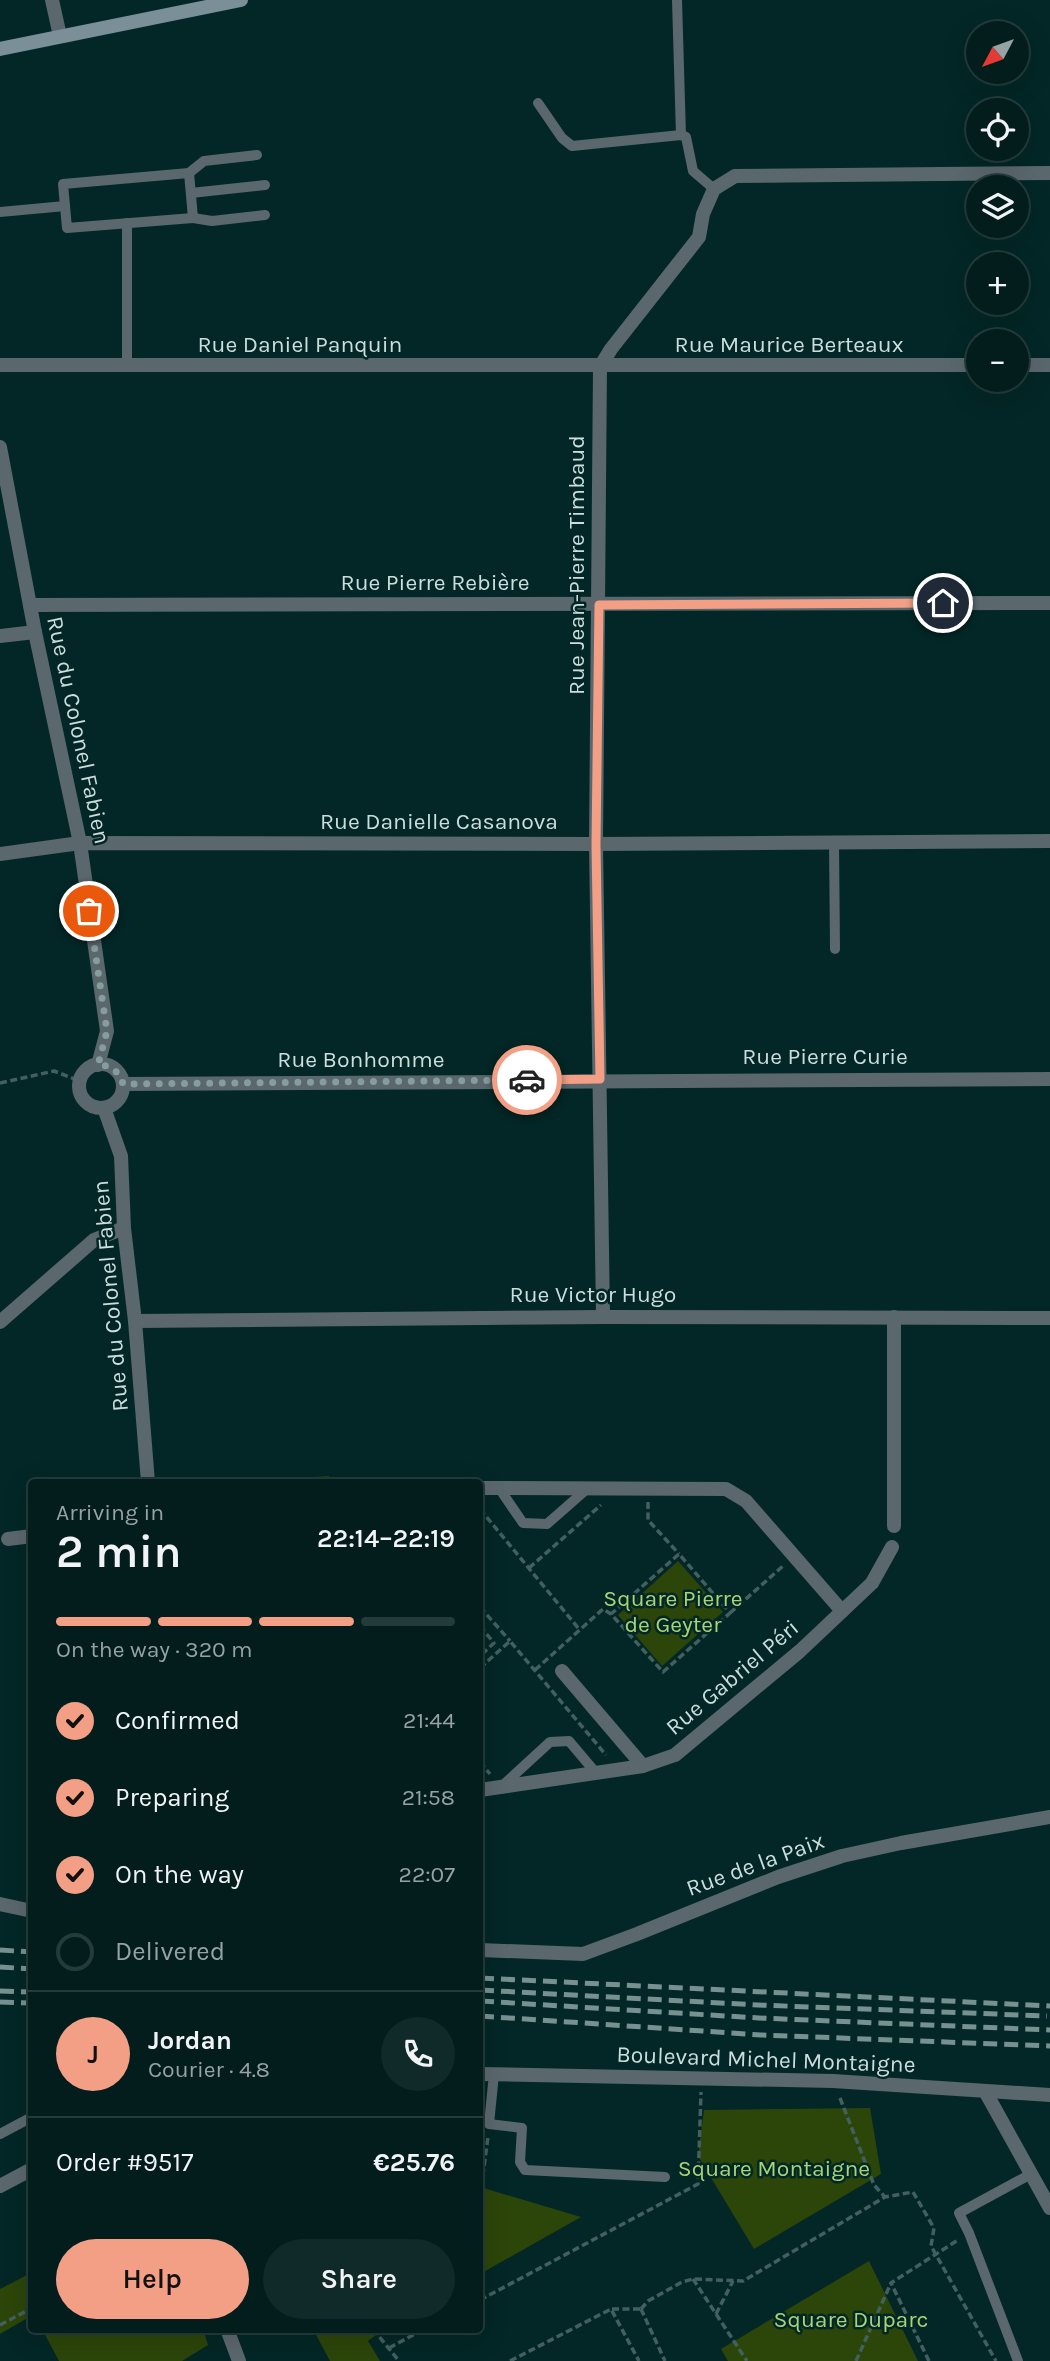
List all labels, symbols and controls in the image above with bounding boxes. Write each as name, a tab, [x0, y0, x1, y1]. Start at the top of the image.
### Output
north arrow	[966, 21, 1029, 84]
map controls	[966, 21, 1029, 392]
button: locate	[966, 98, 1029, 161]
button: layers	[966, 175, 1029, 238]
button: +	[966, 252, 1029, 315]
button: −	[966, 329, 1029, 392]
street label: Rue Daniel Panquin	[198, 331, 402, 358]
street label: Rue Maurice Berteaux	[675, 331, 904, 358]
street label: Rue Jean-Pierre Timbaud	[563, 435, 590, 695]
street label: Rue Pierre Rebière	[341, 569, 529, 596]
pin	[913, 573, 973, 633]
icon: home	[924, 584, 962, 622]
street label: Rue du Colonel Fabien	[41, 614, 116, 846]
street label: Rue Danielle Casanova	[320, 808, 558, 835]
pin	[59, 881, 119, 941]
icon: bag	[70, 892, 108, 930]
street label: Rue Pierre Curie	[742, 1043, 908, 1070]
courier	[492, 1045, 562, 1115]
street label: Rue Bonhomme	[277, 1046, 445, 1073]
icon: car	[508, 1061, 546, 1099]
street label: Rue du Colonel Fabien	[87, 1179, 134, 1413]
street label: Rue Victor Hugo	[510, 1281, 676, 1308]
text: Arriving in	[56, 1499, 164, 1526]
text: 22:14–22:19	[317, 1523, 455, 1554]
text: 2 min	[56, 1525, 182, 1579]
park label: Square Pierre de Geyter	[603, 1585, 743, 1638]
street label: Rue Gabriel Péri	[660, 1614, 804, 1741]
text: On the way · 320 m	[56, 1636, 253, 1663]
icon: check	[56, 1702, 94, 1740]
text: Confirmed	[115, 1705, 240, 1736]
text: 21:44	[403, 1707, 455, 1734]
icon: check	[56, 1779, 94, 1817]
text: Preparing	[115, 1782, 229, 1813]
text: 21:58	[402, 1784, 455, 1811]
street label: Rue de la Paix	[683, 1827, 828, 1902]
icon: check	[56, 1856, 94, 1894]
text: On the way	[115, 1859, 244, 1890]
text: 22:07	[399, 1861, 455, 1888]
text: Delivered	[115, 1936, 225, 1967]
button: phone	[381, 2017, 455, 2091]
text: Jordan	[148, 2025, 232, 2056]
text: J	[87, 2039, 99, 2070]
street label: Boulevard Michel Montaigne	[616, 2041, 916, 2078]
text: Courier · 4.8	[148, 2056, 270, 2083]
text: Order #9517	[56, 2147, 193, 2178]
text: €25.76	[373, 2147, 455, 2178]
park label: Square Montaigne	[678, 2155, 870, 2182]
button: Help	[56, 2239, 249, 2319]
button: Share	[263, 2239, 455, 2319]
park label: Square Duparc	[774, 2306, 928, 2333]

